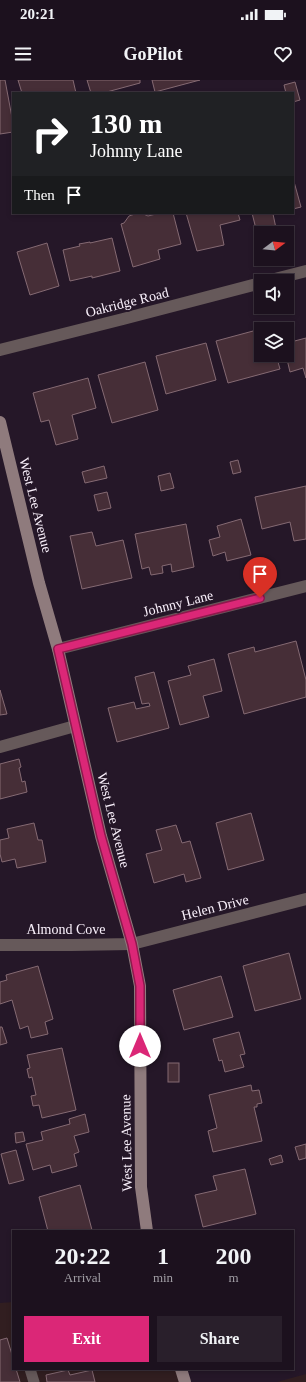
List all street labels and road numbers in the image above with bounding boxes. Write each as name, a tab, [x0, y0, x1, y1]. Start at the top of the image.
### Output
street label: Oakridge Road	[84, 285, 170, 320]
street label: West Lee Avenue	[16, 456, 55, 554]
street label: Johnny Lane	[141, 588, 215, 619]
street label: West Lee Avenue	[94, 771, 133, 869]
street label: Helen Drive	[180, 892, 250, 923]
street label: Almond Cove	[27, 922, 105, 937]
street label: West Lee Avenue	[118, 1094, 135, 1192]

